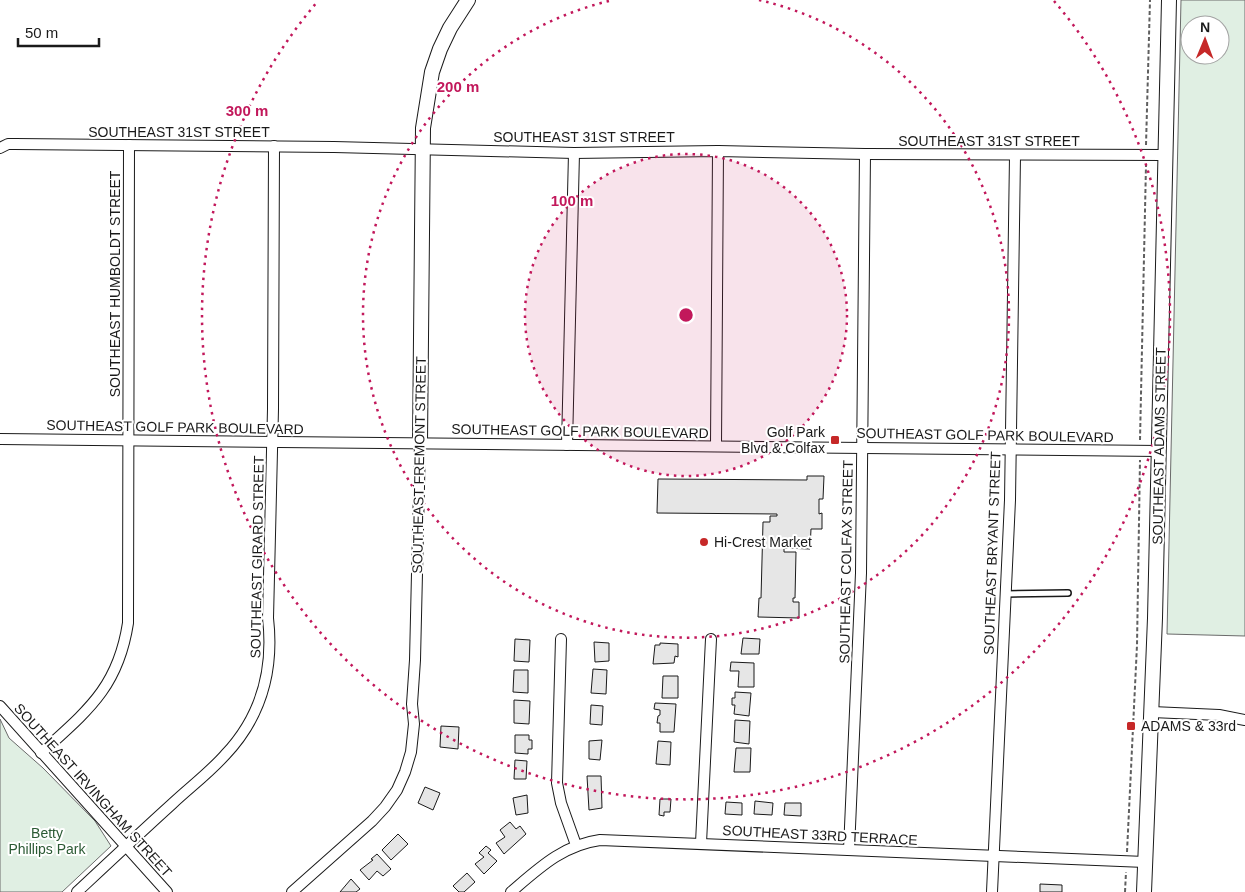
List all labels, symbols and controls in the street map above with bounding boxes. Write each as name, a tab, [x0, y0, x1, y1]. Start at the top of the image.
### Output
scale bar	[18, 15, 99, 47]
north arrow	[1180, 15, 1230, 65]
text: N	[1200, 19, 1210, 35]
text: 50 m	[25, 24, 58, 41]
text: 200 m	[437, 78, 479, 95]
text: 300 m	[226, 102, 268, 119]
street label: SOUTHEAST 31ST STREET	[88, 124, 270, 140]
street label: SOUTHEAST 31ST STREET	[493, 129, 675, 145]
street label: SOUTHEAST 31ST STREET	[898, 133, 1080, 149]
street label: SOUTHEAST HUMBOLDT STREET	[107, 170, 123, 397]
text: 100 m	[551, 192, 593, 209]
centre of rings	[677, 306, 695, 324]
street label: SOUTHEAST ADAMS STREET	[1149, 347, 1169, 545]
street label: SOUTHEAST FREMONT STREET	[409, 356, 429, 574]
street label: SOUTHEAST GOLF PARK BOULEVARD	[46, 417, 304, 437]
street label: SOUTHEAST GOLF PARK BOULEVARD	[451, 421, 709, 441]
place label: Golf Park Blvd & Colfax	[741, 424, 826, 456]
street label: SOUTHEAST GOLF PARK BOULEVARD	[856, 425, 1114, 445]
marker: Golf Park Blvd & Colfax	[829, 434, 841, 446]
street label: SOUTHEAST BRYANT STREET	[980, 451, 1004, 655]
street label: SOUTHEAST GIRARD STREET	[247, 455, 267, 659]
street label: SOUTHEAST COLFAX STREET	[836, 460, 856, 664]
place label: Hi-Crest Market	[714, 534, 812, 550]
marker: Hi-Crest Market	[698, 536, 710, 548]
street label: SOUTHEAST IRVINGHAM STREET	[11, 700, 175, 880]
place label: ADAMS & 33rd	[1141, 718, 1236, 734]
marker: ADAMS & 33rd	[1125, 720, 1137, 732]
street label: SOUTHEAST 33RD TERRACE	[722, 822, 918, 848]
park label: Betty Phillips Park	[8, 825, 87, 857]

